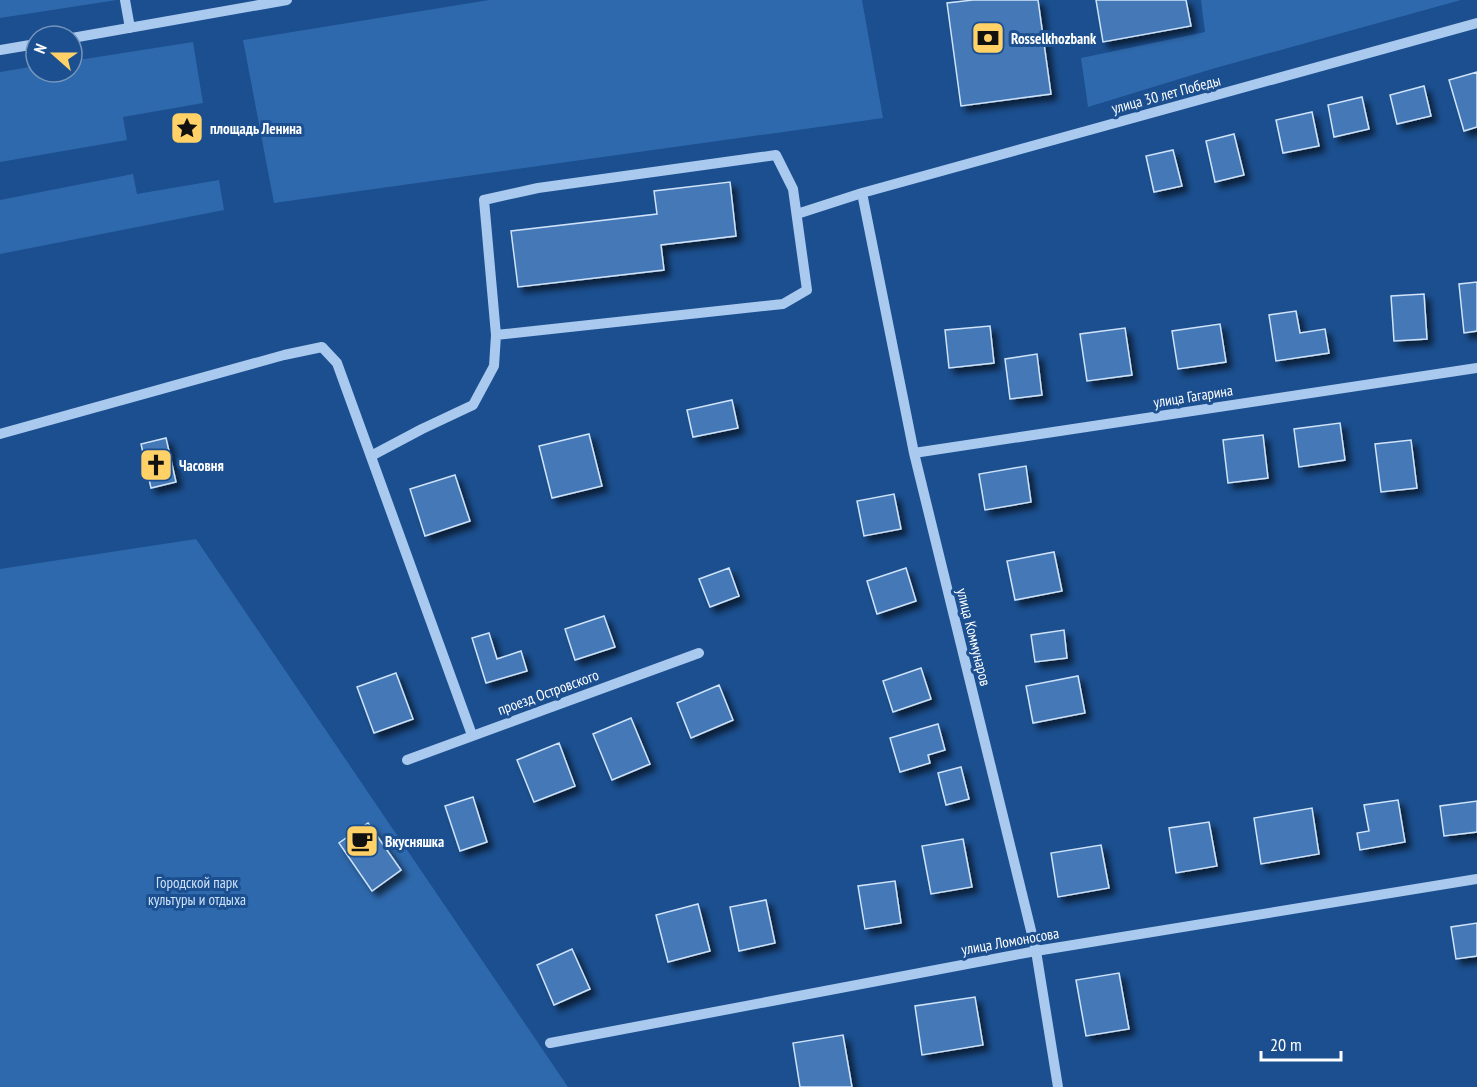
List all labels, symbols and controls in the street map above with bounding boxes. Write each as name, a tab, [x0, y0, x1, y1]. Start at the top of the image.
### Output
bank icon: Rosselkhozbank	[970, 20, 1006, 56]
north arrow	[24, 24, 84, 84]
place label: Rosselkhozbank	[1011, 29, 1097, 48]
text: N	[29, 41, 51, 56]
street label: улица 30 лет Победы	[1109, 70, 1223, 118]
place icon: площадь Ленина	[169, 110, 205, 146]
place label: площадь Ленина	[210, 119, 302, 138]
street label: улица Гагарина	[1152, 380, 1234, 412]
church icon: Часовня	[138, 447, 174, 483]
place label: Часовня	[179, 456, 224, 475]
street label: улица Коммунаров	[953, 586, 995, 688]
street label: проезд Островского	[495, 665, 601, 719]
cafe icon: Вкусняшка	[344, 823, 380, 859]
place label: Вкусняшка	[385, 832, 444, 851]
park label: Городской парк культуры и отдыха	[148, 873, 246, 909]
street label: улица Ломоносова	[960, 923, 1060, 959]
scale bar	[1261, 1024, 1340, 1062]
text: 20 m	[1270, 1033, 1302, 1056]

